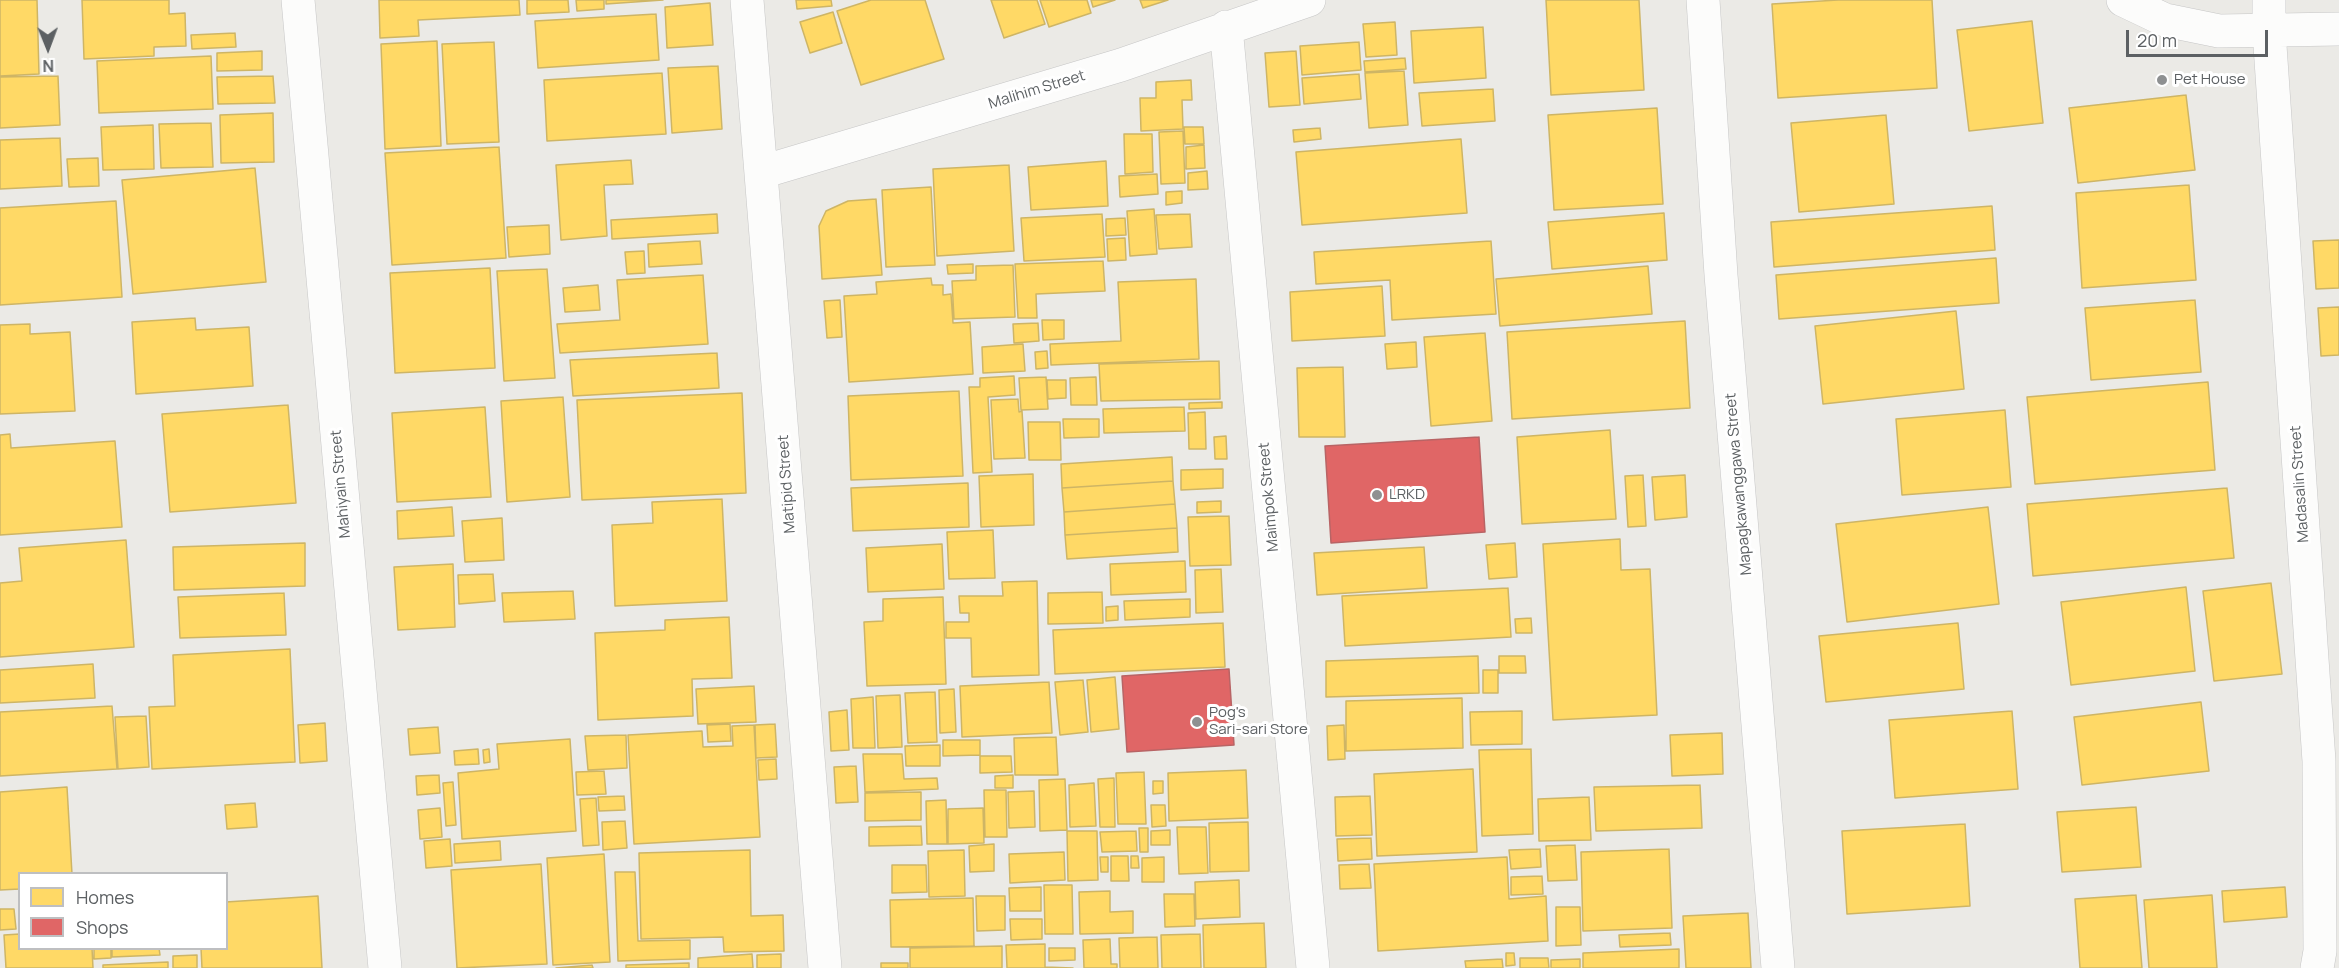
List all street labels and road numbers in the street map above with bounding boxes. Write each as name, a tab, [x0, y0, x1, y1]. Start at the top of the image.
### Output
street label: Malihim Street	[986, 67, 1088, 113]
street label: Mapagkawanggawa Street	[1722, 392, 1756, 576]
street label: Madasalin Street	[2287, 425, 2313, 543]
street label: Mahiyain Street	[327, 429, 355, 539]
street label: Matipid Street	[775, 434, 799, 534]
street label: Maimpok Street	[1255, 442, 1283, 552]

